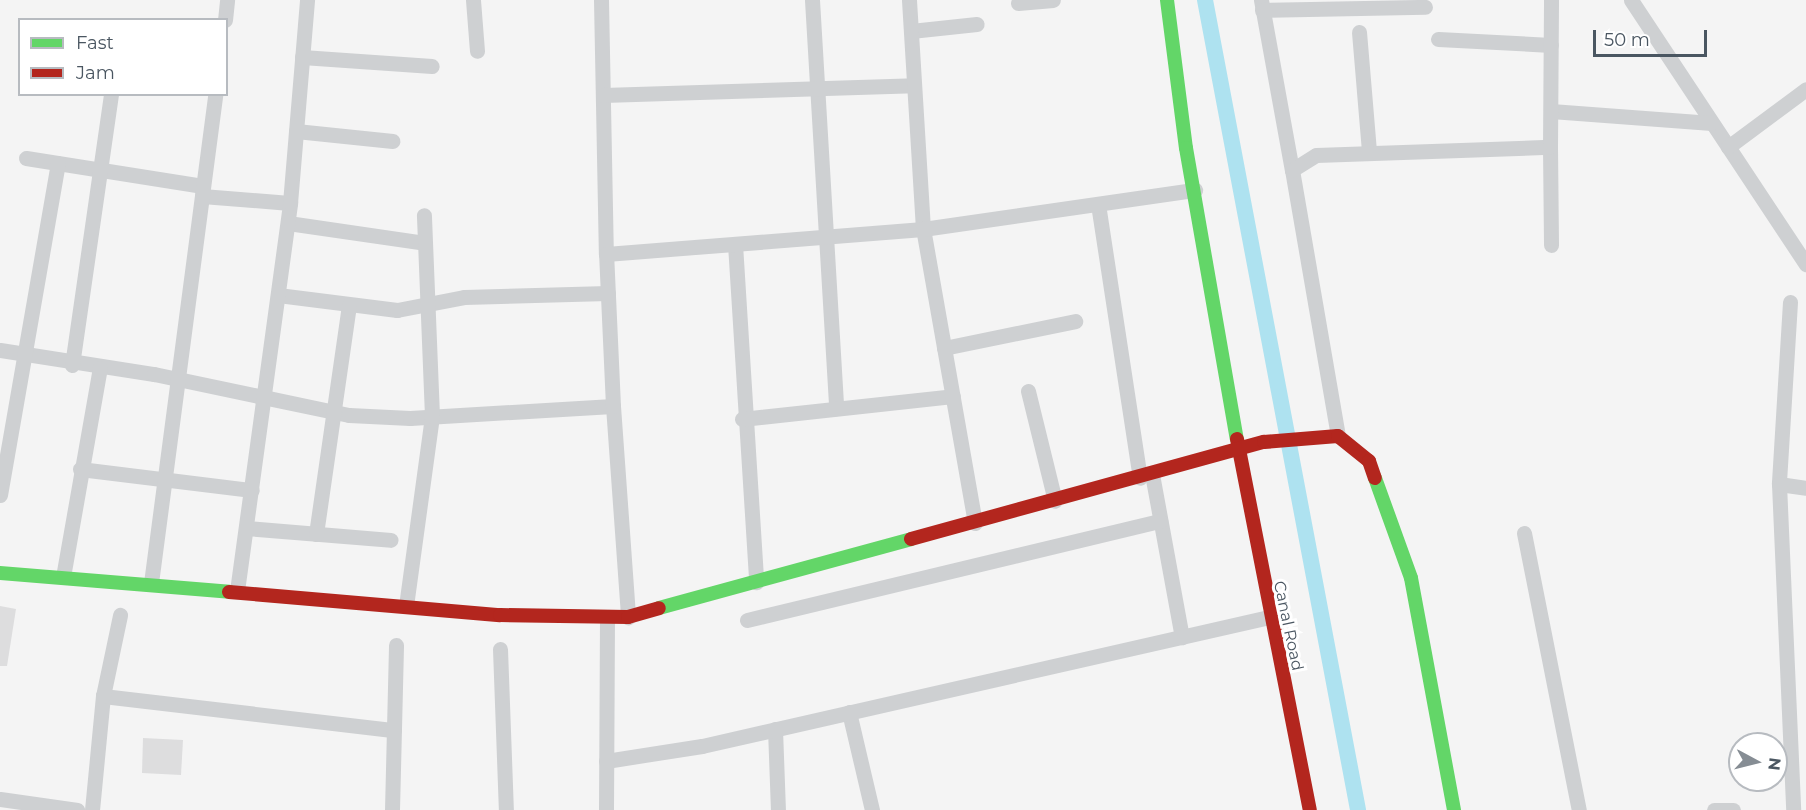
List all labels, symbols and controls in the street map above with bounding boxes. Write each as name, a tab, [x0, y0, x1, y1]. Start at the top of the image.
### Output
legend	[18, 18, 228, 96]
scale bar	[1596, 18, 1710, 56]
text: 50 m	[1604, 29, 1650, 51]
text: Fast	[76, 32, 114, 54]
text: Jam	[76, 62, 115, 84]
street label: Canal Road	[1269, 579, 1307, 673]
north arrow	[1728, 732, 1788, 792]
text: N	[1764, 756, 1785, 772]

